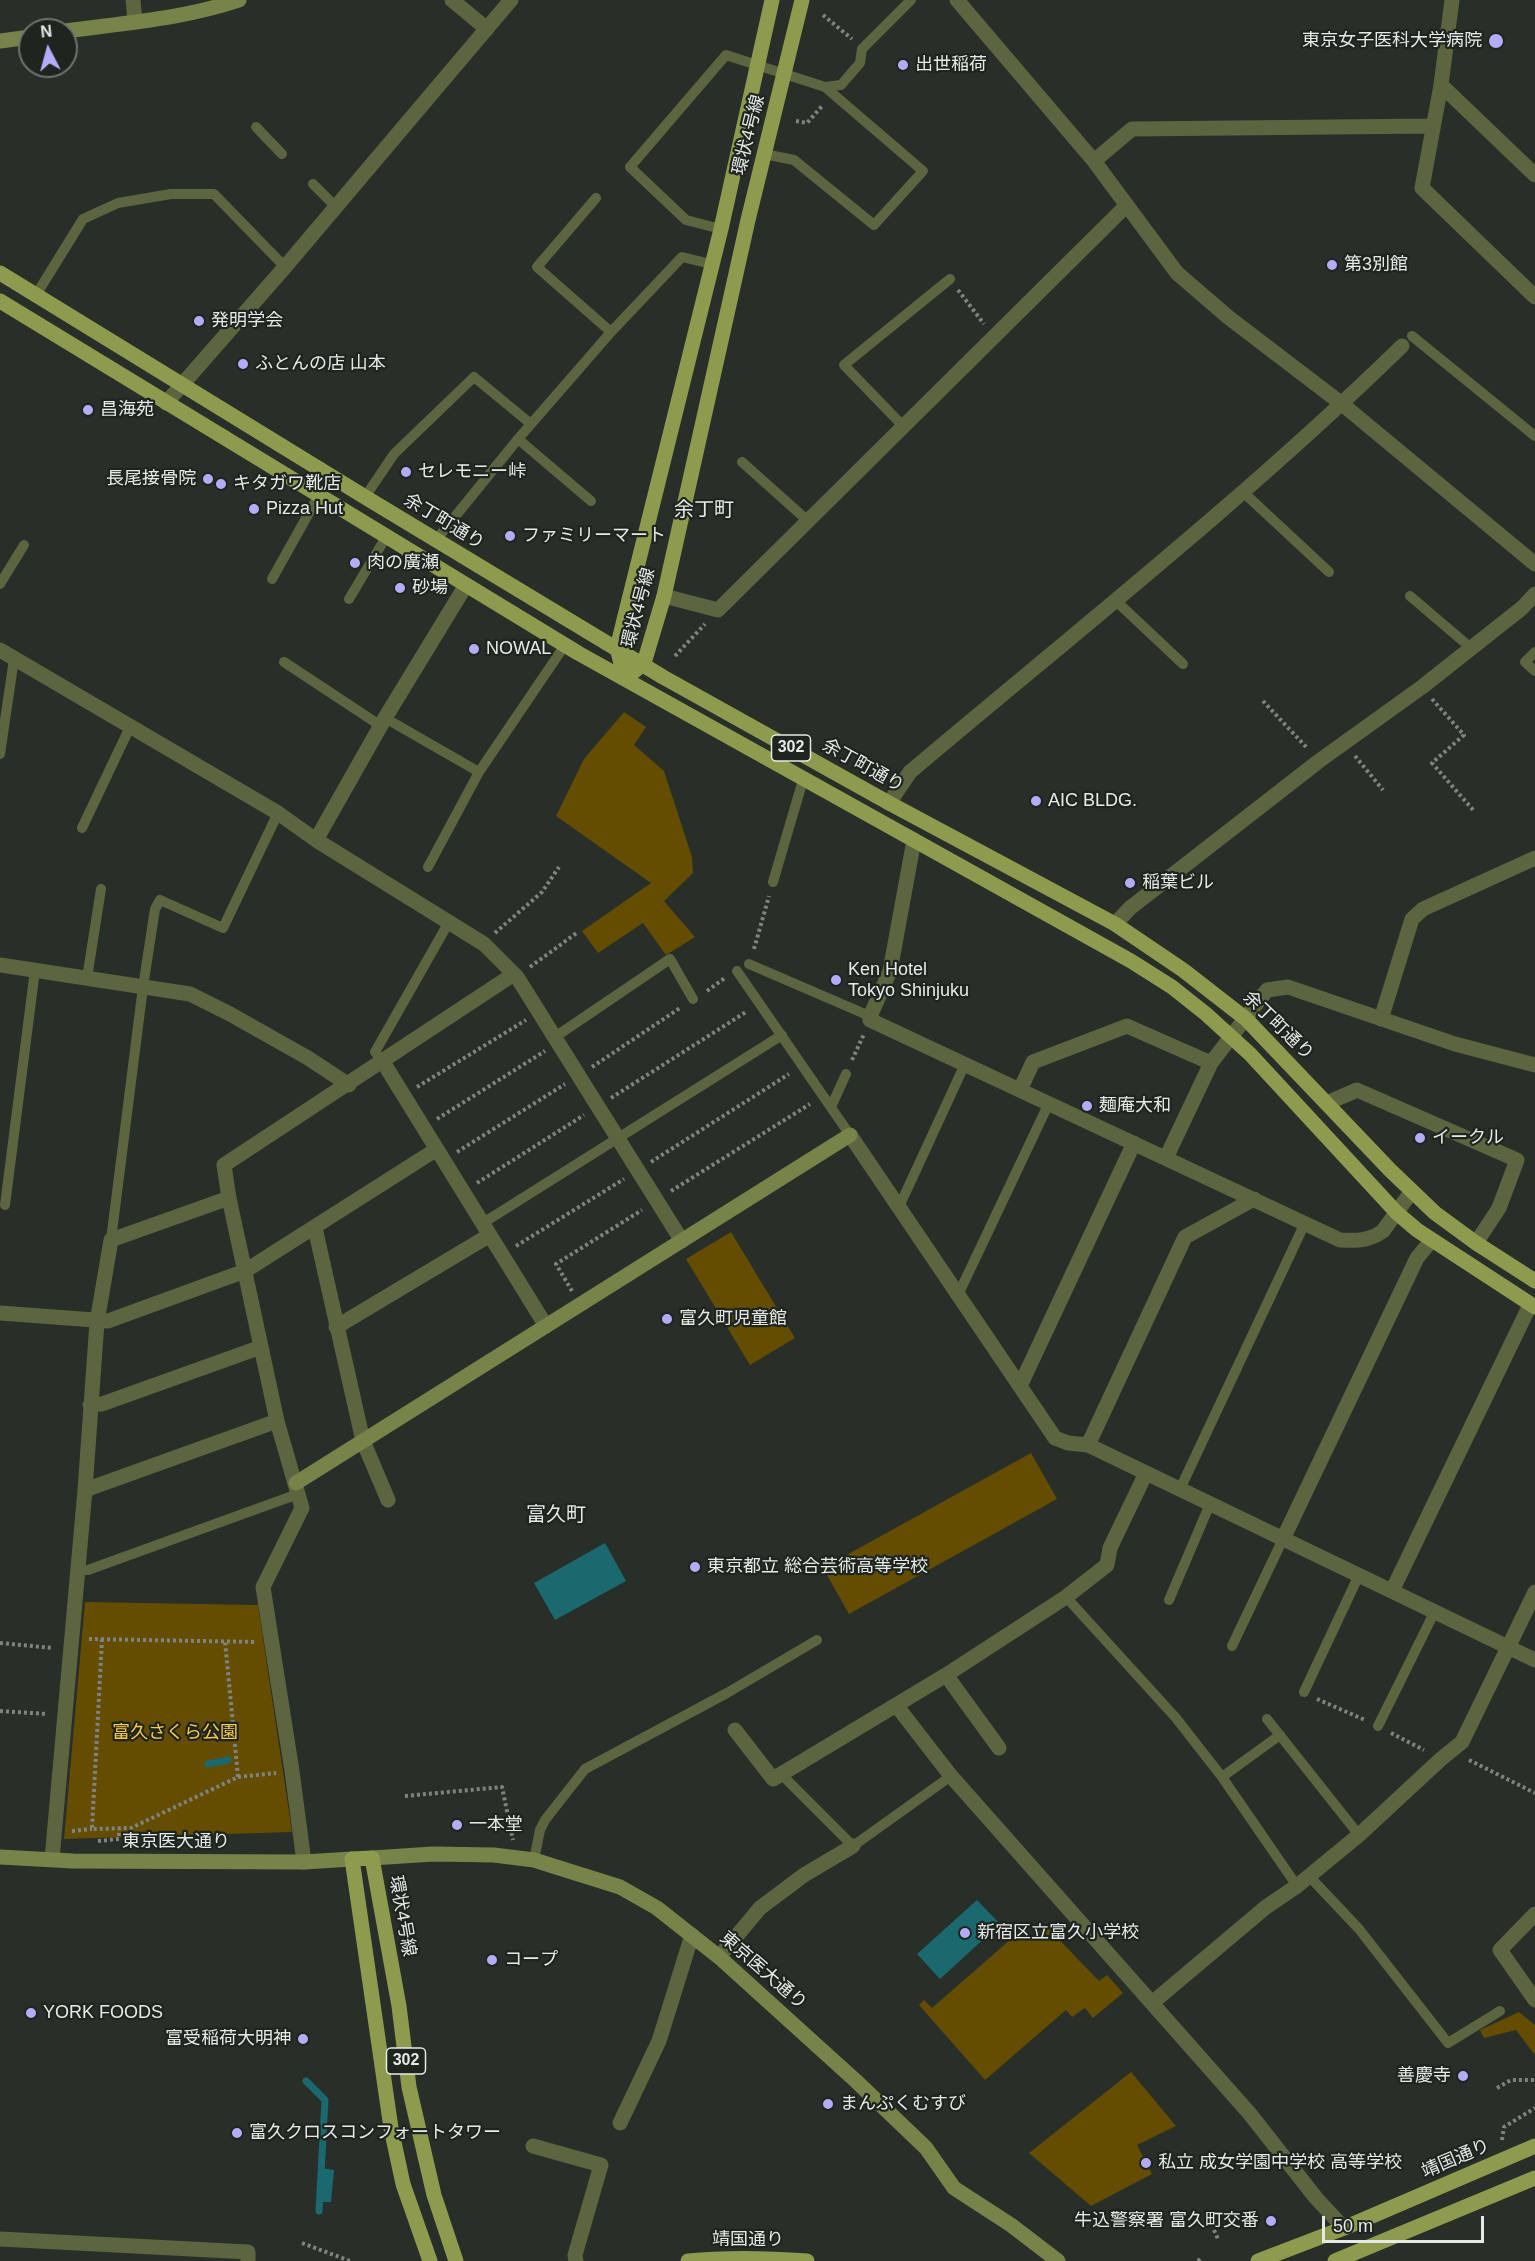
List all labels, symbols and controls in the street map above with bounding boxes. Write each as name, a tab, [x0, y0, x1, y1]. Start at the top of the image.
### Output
north arrow	[18, 18, 78, 78]
text: N	[40, 23, 53, 41]
place label: 東京女子医科大学病院	[1302, 30, 1482, 52]
marker: 東京女子医科大学病院	[1487, 32, 1505, 50]
place label: 出世稲荷	[915, 54, 987, 76]
marker: 出世稲荷	[896, 58, 910, 72]
street label: 環状4号線	[729, 93, 769, 177]
place label: 第3別館	[1344, 254, 1408, 276]
marker: 第3別館	[1325, 258, 1339, 272]
place label: 発明学会	[211, 310, 283, 332]
marker: 発明学会	[192, 314, 206, 328]
place label: ふとんの店 山本	[255, 353, 386, 375]
marker: ふとんの店 山本	[236, 357, 250, 371]
place label: 昌海苑	[100, 399, 154, 421]
marker: 昌海苑	[81, 403, 95, 417]
place label: セレモニー峠	[418, 461, 526, 483]
marker: セレモニー峠	[399, 465, 413, 479]
place label: 長尾接骨院	[106, 468, 196, 490]
marker: 長尾接骨院	[201, 472, 215, 486]
place label: キタガワ靴店	[233, 473, 341, 495]
marker: キタガワ靴店	[214, 477, 228, 491]
street label: 余丁町通り	[400, 490, 488, 554]
place label: Pizza Hut	[266, 498, 343, 520]
district label: 余丁町	[674, 498, 734, 522]
marker: Pizza Hut	[247, 502, 261, 516]
place label: ファミリーマート	[522, 525, 666, 547]
marker: ファミリーマート	[503, 529, 517, 543]
place label: 肉の廣瀬	[367, 552, 439, 574]
marker: 肉の廣瀬	[348, 556, 362, 570]
street label: 環状4号線	[618, 566, 660, 650]
place label: 砂場	[412, 577, 448, 599]
marker: 砂場	[393, 581, 407, 595]
place label: NOWAL	[486, 638, 551, 660]
marker: NOWAL	[467, 642, 481, 656]
road number: 302	[772, 735, 810, 761]
street label: 余丁町通り	[818, 735, 908, 797]
place label: AIC BLDG.	[1048, 790, 1137, 812]
marker: AIC BLDG.	[1029, 794, 1043, 808]
place label: 稲葉ビル	[1142, 872, 1214, 894]
marker: 稲葉ビル	[1123, 876, 1137, 890]
place label: Ken Hotel Tokyo Shinjuku	[848, 959, 969, 1002]
marker: Ken Hotel Tokyo Shinjuku	[829, 973, 843, 987]
street label: 余丁町通り	[1238, 987, 1318, 1065]
place label: 麺庵大和	[1099, 1095, 1171, 1117]
marker: 麺庵大和	[1080, 1099, 1094, 1113]
place label: イークル	[1432, 1127, 1504, 1149]
marker: イークル	[1413, 1131, 1427, 1145]
place label: 富久町児童館	[679, 1308, 787, 1330]
marker: 富久町児童館	[660, 1312, 674, 1326]
district label: 富久町	[526, 1503, 586, 1527]
place label: 東京都立 総合芸術高等学校	[707, 1556, 928, 1578]
marker: 東京都立 総合芸術高等学校	[688, 1560, 702, 1574]
park label: 富久さくら公園	[112, 1722, 238, 1744]
place label: 一本堂	[469, 1814, 523, 1836]
marker: 一本堂	[450, 1818, 464, 1832]
street label: 東京医大通り	[122, 1831, 230, 1853]
street label: 環状4号線	[384, 1874, 420, 1958]
place label: 新宿区立富久小学校	[977, 1922, 1139, 1944]
marker: 新宿区立富久小学校	[958, 1926, 972, 1940]
street label: 東京医大通り	[715, 1927, 811, 2015]
place label: コープ	[504, 1949, 558, 1971]
marker: コープ	[485, 1953, 499, 1967]
place label: YORK FOODS	[43, 2002, 163, 2024]
marker: YORK FOODS	[24, 2006, 38, 2020]
place label: 富受稲荷大明神	[165, 2028, 291, 2050]
marker: 富受稲荷大明神	[296, 2032, 310, 2046]
road number: 302	[386, 2048, 426, 2074]
place label: 善慶寺	[1397, 2065, 1451, 2087]
marker: 善慶寺	[1456, 2069, 1470, 2083]
place label: まんぷくむすび	[840, 2093, 966, 2115]
marker: まんぷくむすび	[821, 2097, 835, 2111]
place label: 富久クロスコンフォートタワー	[249, 2122, 501, 2144]
marker: 富久クロスコンフォートタワー	[230, 2126, 244, 2140]
street label: 靖国通り	[1419, 2135, 1493, 2183]
place label: 私立 成女学園中学校 高等学校	[1158, 2152, 1402, 2174]
marker: 私立 成女学園中学校 高等学校	[1139, 2156, 1153, 2170]
scale bar	[1325, 2204, 1487, 2242]
place label: 牛込警察署 富久町交番	[1074, 2210, 1259, 2232]
marker: 牛込警察署 富久町交番	[1264, 2214, 1278, 2228]
text: 50 m	[1333, 2216, 1373, 2236]
street label: 靖国通り	[712, 2229, 784, 2251]

